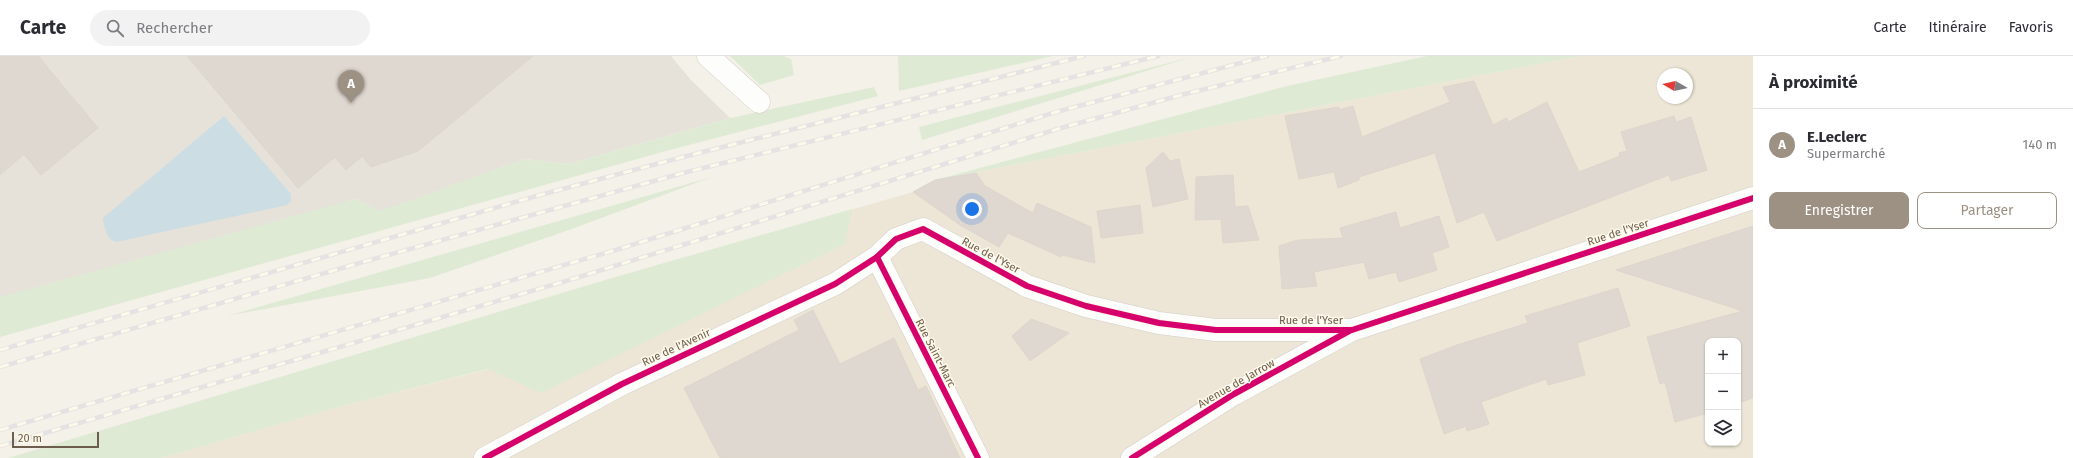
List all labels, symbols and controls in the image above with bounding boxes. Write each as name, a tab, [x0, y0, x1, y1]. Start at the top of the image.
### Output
search box	[90, 10, 370, 46]
text: Carte	[20, 16, 66, 39]
icon: search	[104, 17, 126, 39]
text: Rechercher	[136, 19, 213, 37]
text: Carte	[1873, 19, 1907, 36]
text: Itinéraire	[1929, 19, 1987, 36]
text: Favoris	[2009, 19, 2053, 36]
north arrow	[1657, 68, 1693, 104]
pin: A	[338, 70, 364, 103]
text: À proximité	[1769, 72, 1858, 93]
text: E.Leclerc	[1807, 128, 1867, 146]
text: A	[1778, 137, 1786, 152]
text: 140 m	[2023, 137, 2057, 152]
text: Supermarché	[1807, 146, 1885, 161]
button: Enregistrer	[1769, 192, 1909, 229]
button: Partager	[1917, 192, 2057, 229]
your location	[962, 199, 982, 219]
street label: Rue de l'Yser	[1586, 216, 1651, 249]
street label: Rue de l'Yser	[960, 235, 1023, 277]
street label: Rue de l'Yser	[1279, 314, 1344, 327]
street label: Rue Saint-Marc	[913, 317, 958, 390]
street label: Rue de l'Avenir	[640, 326, 713, 369]
map controls	[1705, 338, 1741, 446]
button: +	[1705, 338, 1741, 374]
street label: Avenue de Jarrow	[1195, 356, 1277, 411]
button: −	[1705, 374, 1741, 410]
button: layers	[1705, 410, 1741, 446]
scale bar	[12, 430, 99, 449]
text: 20 m	[18, 432, 42, 445]

